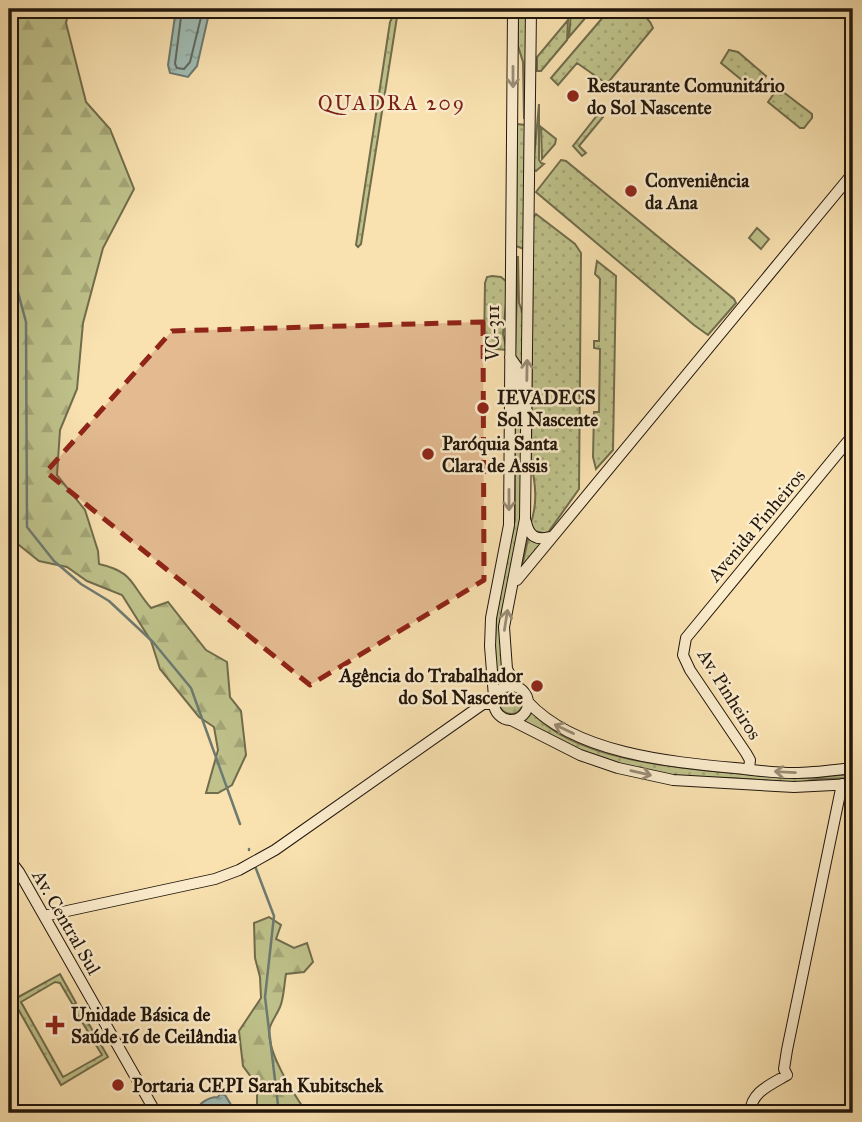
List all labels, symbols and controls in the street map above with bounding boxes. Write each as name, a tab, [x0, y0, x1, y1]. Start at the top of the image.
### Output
one-way arrow	[506, 65, 520, 88]
place label: Restaurante Comunitário do Sol Nascente	[587, 74, 785, 119]
marker: Restaurante Comunitário do Sol Nascente	[565, 88, 581, 104]
district label: QUADRA 209	[318, 90, 466, 116]
place label: Conveniência da Ana	[645, 169, 750, 214]
marker: Conveniência da Ana	[623, 183, 639, 199]
street label: VC-311	[481, 305, 504, 362]
one-way arrow	[520, 359, 534, 382]
place label: IEVADECS Sol Nascente	[497, 386, 598, 431]
marker: IEVADECS Sol Nascente	[475, 400, 491, 416]
place label: Paróquia Santa Clara de Assis	[442, 432, 559, 477]
marker: Paróquia Santa Clara de Assis	[420, 446, 436, 462]
street label: Avenida Pinheiros	[702, 464, 810, 587]
one-way arrow	[502, 489, 516, 512]
one-way arrow	[500, 609, 513, 632]
street label: Av. Pinheiros	[692, 644, 766, 744]
place label: Agência do Trabalhador do Sol Nascente	[337, 664, 524, 709]
marker: Agência do Trabalhador do Sol Nascente	[529, 678, 545, 694]
one-way arrow	[554, 722, 575, 735]
one-way arrow	[774, 765, 797, 778]
one-way arrow	[629, 767, 652, 780]
street label: Av. Central Sul	[27, 865, 106, 979]
place label: Unidade Básica de Saúde 16 de Ceilândia	[71, 1003, 238, 1048]
marker: Unidade Básica de Saúde 16 de Ceilândia	[45, 1015, 65, 1035]
place label: Portaria CEPI Sarah Kubitschek	[132, 1074, 384, 1097]
marker: Portaria CEPI Sarah Kubitschek	[110, 1077, 126, 1093]

